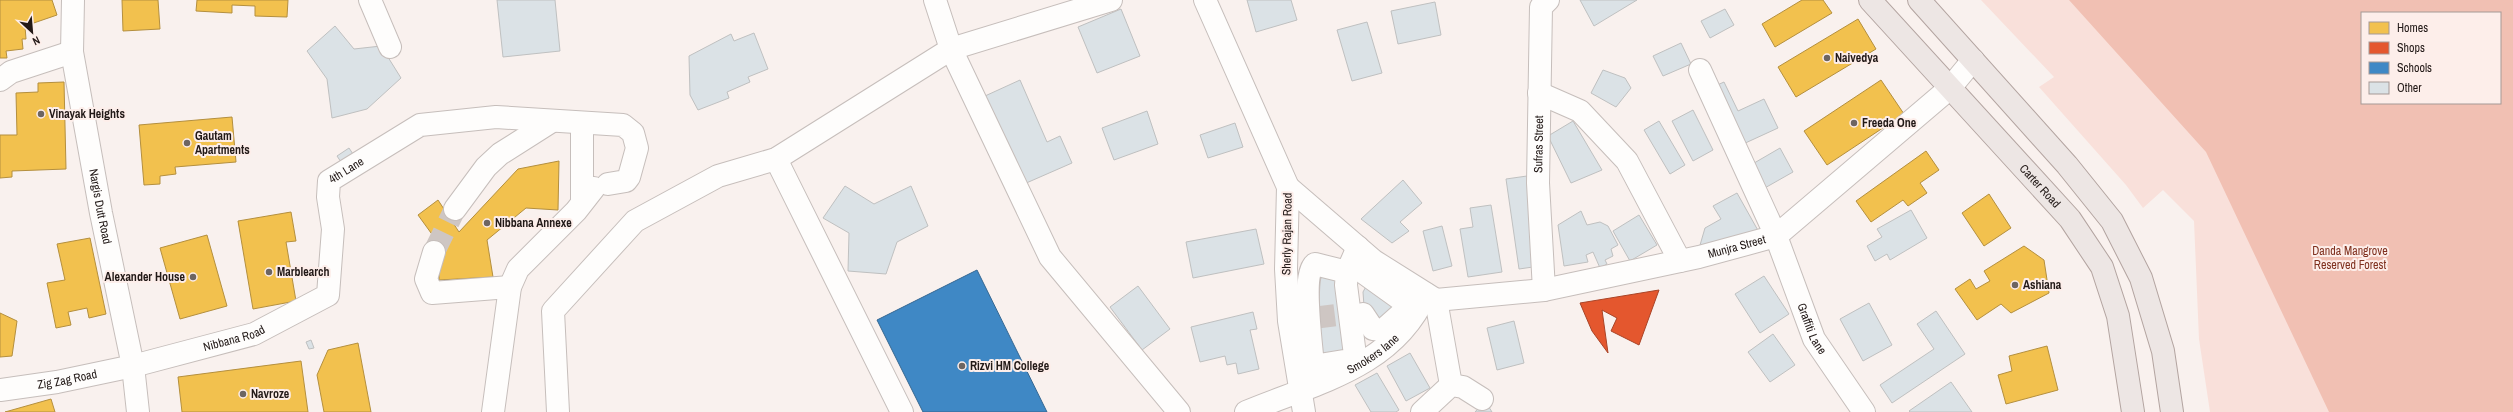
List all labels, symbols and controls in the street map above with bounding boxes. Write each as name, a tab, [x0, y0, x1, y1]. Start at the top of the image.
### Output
north arrow	[12, 12, 52, 52]
legend	[2361, 12, 2501, 104]
text: Homes	[2397, 20, 2428, 36]
text: N	[30, 33, 42, 49]
text: Shops	[2397, 40, 2425, 56]
place label: Naivedya	[1835, 50, 1879, 66]
marker: Naivedya	[1822, 53, 1832, 63]
text: Schools	[2397, 60, 2432, 76]
text: Other	[2397, 80, 2422, 96]
place label: Vinayak Heights	[49, 106, 125, 122]
marker: Vinayak Heights	[36, 109, 46, 119]
street label: Sufras Street	[1530, 115, 1547, 173]
place label: Freeda One	[1862, 115, 1917, 131]
marker: Freeda One	[1849, 118, 1859, 128]
place label: Gautam Apartments	[195, 128, 250, 158]
marker: Gautam Apartments	[182, 138, 192, 148]
street label: 4th Lane	[326, 153, 367, 187]
street label: Carter Road	[2016, 161, 2064, 211]
street label: Nargis Dutt Road	[85, 168, 115, 245]
street label: Sherly Rajan Road	[1278, 193, 1296, 275]
place label: Nibbana Annexe	[495, 215, 572, 231]
marker: Nibbana Annexe	[482, 218, 492, 228]
street label: Munjra Street	[1706, 231, 1768, 262]
park label: Danda Mangrove Reserved Forest	[2312, 243, 2388, 273]
place label: Marblearch	[277, 264, 330, 280]
marker: Marblearch	[264, 267, 274, 277]
place label: Alexander House	[105, 269, 186, 285]
marker: Alexander House	[188, 272, 198, 282]
place label: Ashiana	[2023, 277, 2062, 293]
marker: Ashiana	[2010, 280, 2020, 290]
street label: Graffiti Lane	[1793, 301, 1830, 358]
street label: Nibbana Road	[202, 322, 268, 355]
street label: Smokers lane	[1344, 331, 1403, 378]
place label: Rizvi HM College	[970, 358, 1050, 374]
marker: Rizvi HM College	[957, 361, 967, 371]
street label: Zig Zag Road	[36, 366, 98, 393]
place label: Navroze	[251, 386, 290, 402]
marker: Navroze	[238, 389, 248, 399]

